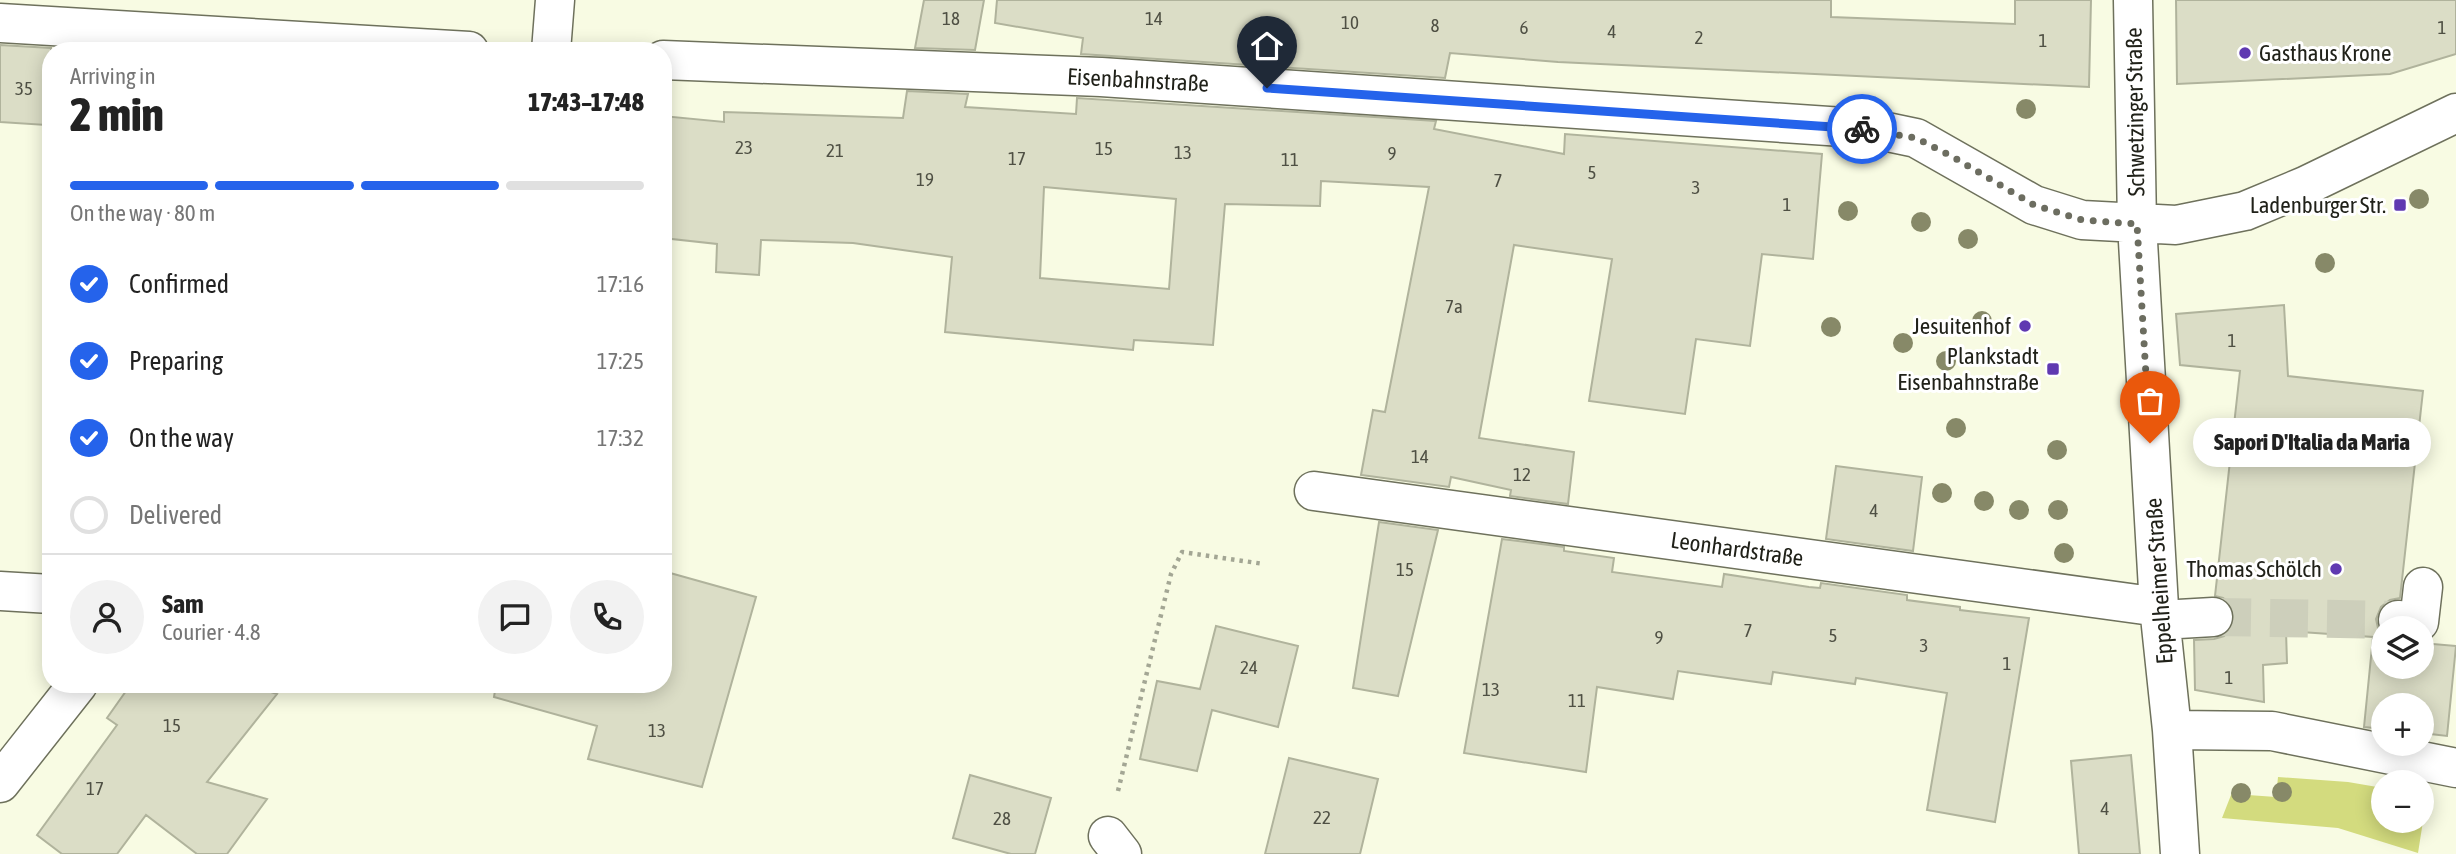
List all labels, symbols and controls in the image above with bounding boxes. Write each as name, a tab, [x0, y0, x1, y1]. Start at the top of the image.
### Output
house number: 18	[942, 7, 960, 29]
house number: 14	[1145, 7, 1163, 29]
house number: 10	[1341, 11, 1359, 33]
house number: 8	[1431, 14, 1440, 36]
pin	[1237, 16, 1297, 88]
house number: 6	[1520, 16, 1529, 38]
house number: 1	[2438, 16, 2446, 38]
house number: 4	[1608, 20, 1617, 42]
house number: 2	[1695, 26, 1703, 48]
icon: home	[1248, 27, 1286, 65]
street label: Schwetzinger Straße	[2121, 27, 2149, 197]
house number: 1	[2039, 29, 2047, 51]
place label: Gasthaus Krone	[2259, 40, 2391, 66]
marker: Gasthaus Krone	[2237, 45, 2253, 61]
text: Arriving in	[70, 63, 156, 89]
street label: Eisenbahnstraße	[1067, 63, 1209, 97]
house number: 35	[15, 77, 33, 99]
text: 17:43–17:48	[528, 87, 644, 117]
text: 2 min	[70, 88, 164, 141]
courier	[1827, 94, 1897, 164]
icon: bike	[1843, 110, 1881, 148]
house number: 23	[735, 136, 753, 158]
house number: 15	[1095, 137, 1113, 159]
house number: 21	[826, 139, 844, 161]
house number: 13	[1174, 141, 1192, 163]
house number: 9	[1388, 142, 1397, 164]
house number: 17	[1008, 147, 1026, 169]
house number: 11	[1281, 148, 1299, 170]
house number: 5	[1588, 161, 1596, 183]
house number: 19	[916, 168, 934, 190]
house number: 7	[1494, 169, 1502, 191]
house number: 3	[1692, 176, 1700, 198]
place label: Ladenburger Str.	[2250, 192, 2386, 218]
house number: 1	[1783, 193, 1791, 215]
marker: Ladenburger Str.	[2392, 197, 2408, 213]
text: On the way · 80 m	[70, 200, 215, 226]
icon: check	[70, 265, 108, 303]
text: Confirmed	[129, 269, 229, 299]
text: 17:16	[597, 271, 644, 297]
house number: 7a	[1445, 295, 1463, 317]
place label: Jesuitenhof	[1912, 313, 2011, 339]
marker: Jesuitenhof	[2017, 318, 2033, 334]
house number: 1	[2228, 329, 2236, 351]
icon: check	[70, 342, 108, 380]
place label: Plankstadt Eisenbahnstraße	[1897, 343, 2039, 395]
text: Preparing	[129, 346, 223, 376]
text: 17:25	[597, 348, 644, 374]
marker: Plankstadt Eisenbahnstraße	[2045, 361, 2061, 377]
pin	[2120, 371, 2180, 443]
icon: bag	[2131, 382, 2169, 420]
callout: Sapori D'Italia da Maria	[2192, 418, 2430, 467]
icon: check	[70, 419, 108, 457]
text: On the way	[129, 423, 234, 453]
text: 17:32	[597, 425, 644, 451]
text: Sapori D'Italia da Maria	[2214, 429, 2410, 455]
house number: 14	[1411, 445, 1429, 467]
house number: 12	[1513, 463, 1531, 485]
street label: Eppelheimer Straße	[2140, 497, 2178, 665]
house number: 4	[1870, 499, 1879, 521]
text: Delivered	[129, 500, 222, 530]
street label: Leonhardstraße	[1669, 527, 1805, 571]
place label: Thomas Schölch	[2186, 556, 2322, 582]
house number: 15	[1396, 558, 1414, 580]
marker: Thomas Schölch	[2328, 561, 2344, 577]
button: person	[70, 580, 144, 654]
button: chat	[478, 580, 552, 654]
button: phone	[570, 580, 644, 654]
text: Sam	[162, 589, 204, 619]
map controls	[2371, 616, 2434, 833]
button: layers	[2371, 616, 2434, 679]
text: Courier · 4.8	[162, 619, 261, 645]
house number: 7	[1744, 619, 1752, 641]
house number: 5	[1829, 624, 1837, 646]
house number: 9	[1655, 626, 1664, 648]
house number: 3	[1920, 634, 1928, 656]
house number: 1	[2003, 652, 2011, 674]
house number: 24	[1240, 656, 1258, 678]
house number: 1	[2225, 666, 2233, 688]
house number: 13	[1482, 678, 1500, 700]
house number: 11	[1568, 689, 1586, 711]
button: +	[2371, 693, 2434, 756]
house number: 15	[163, 714, 181, 736]
house number: 13	[648, 719, 666, 741]
button: −	[2371, 770, 2434, 833]
house number: 17	[86, 777, 104, 799]
house number: 4	[2101, 797, 2110, 819]
house number: 22	[1313, 806, 1331, 828]
house number: 28	[993, 807, 1011, 829]

